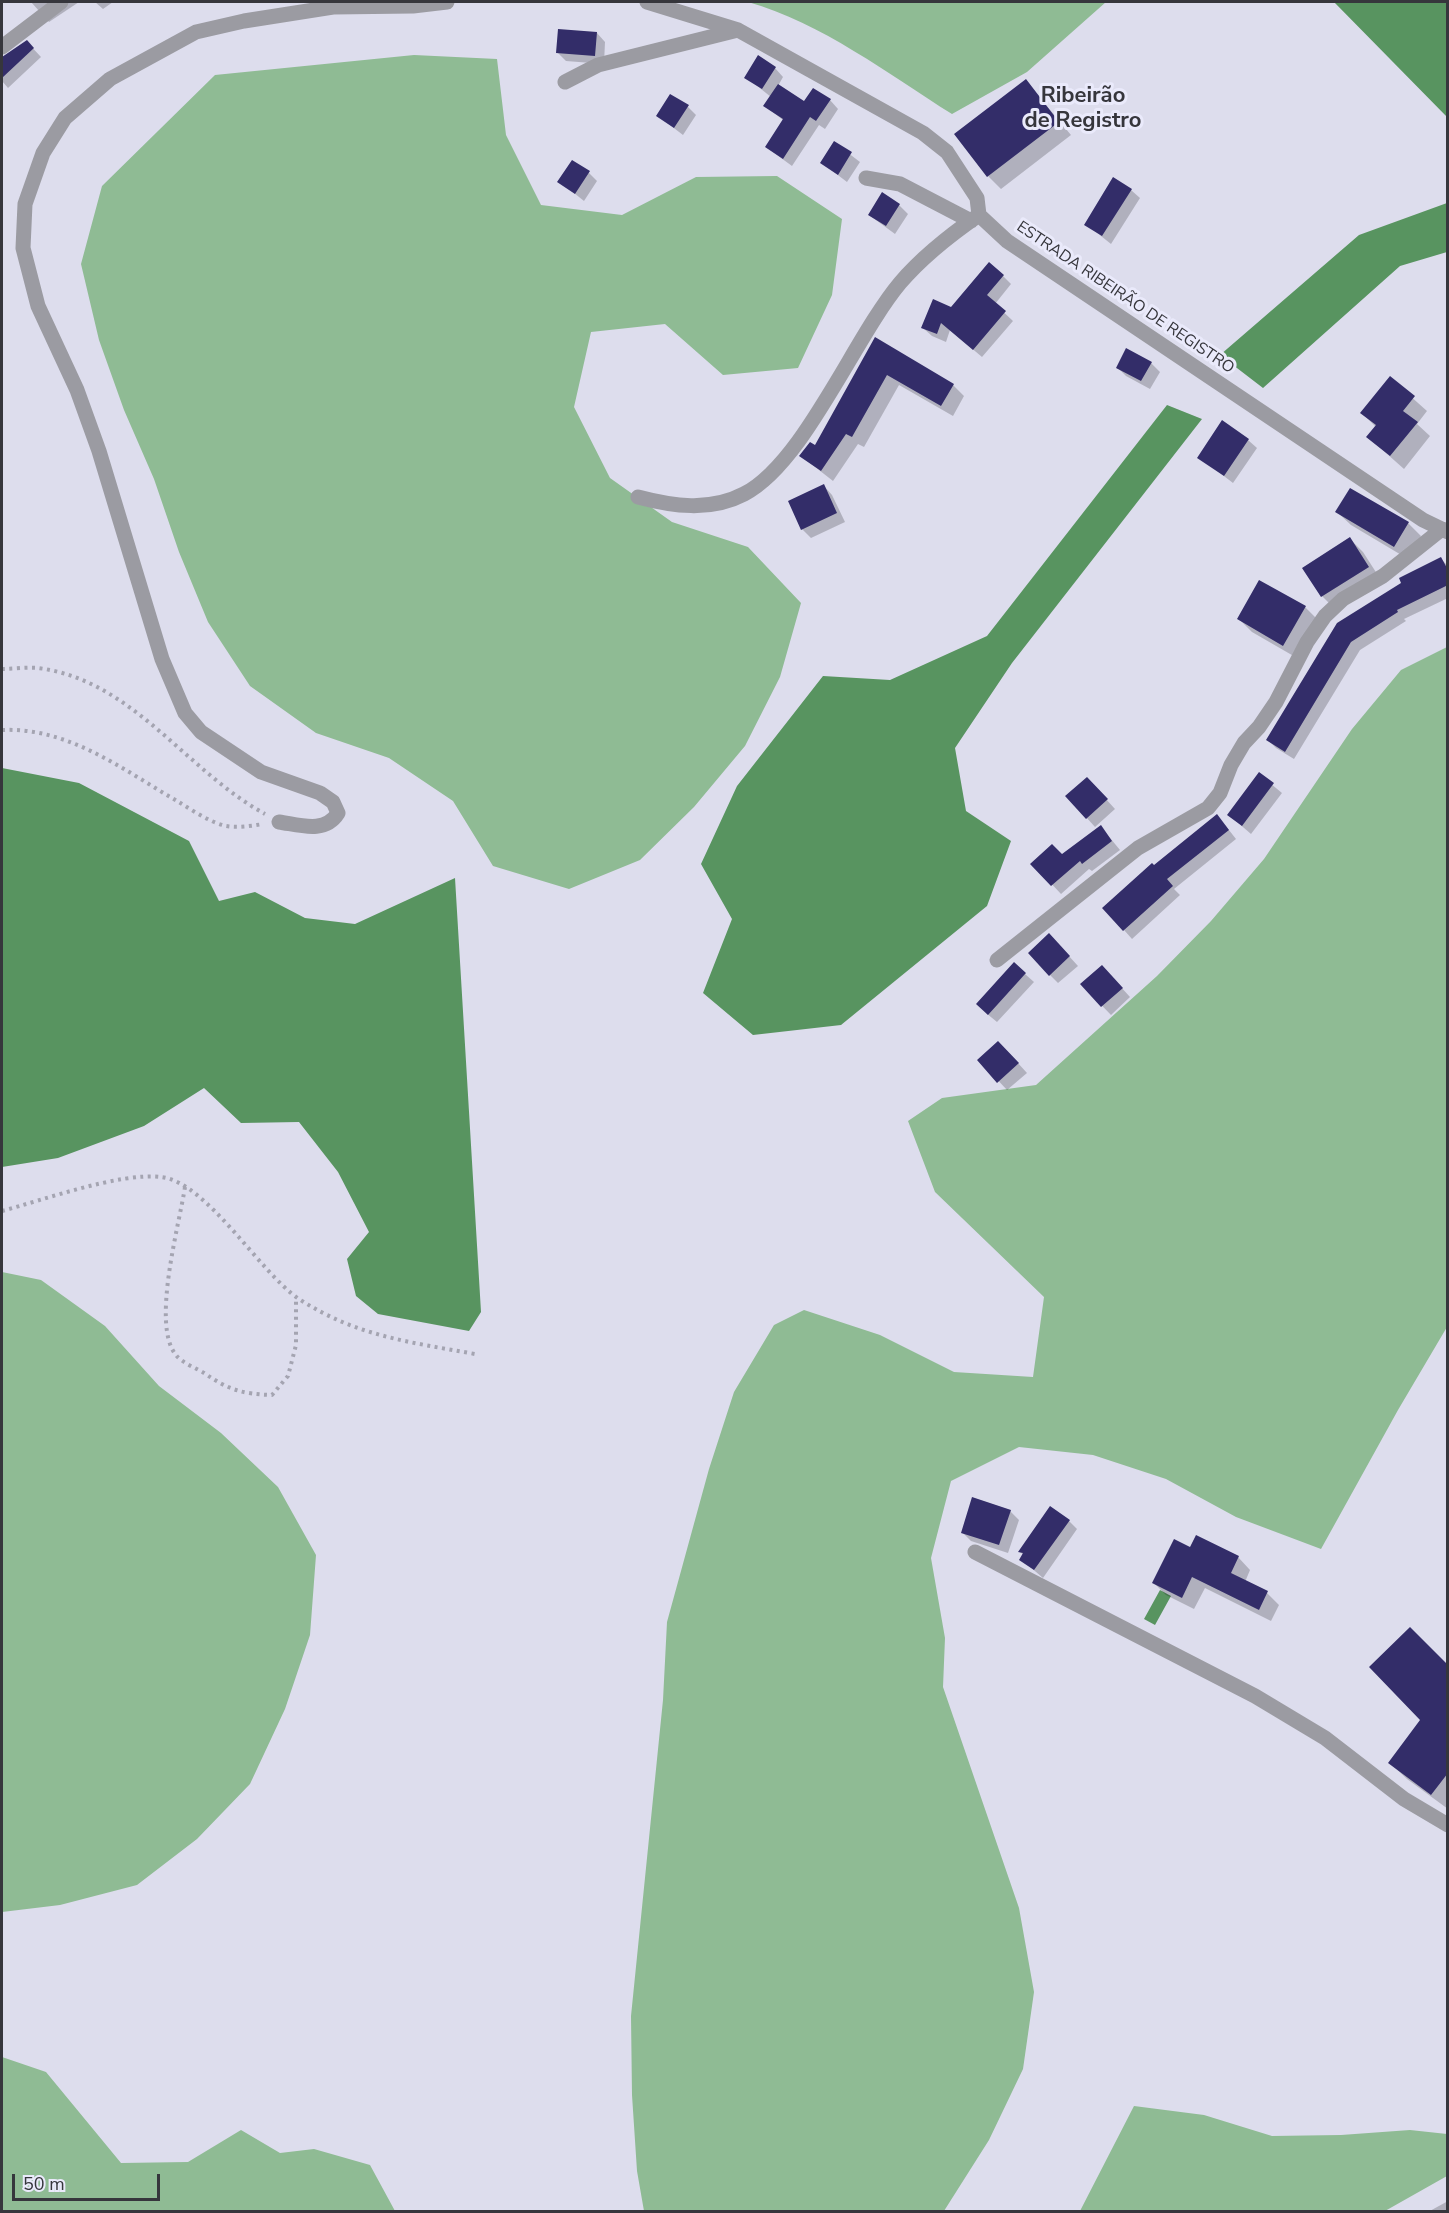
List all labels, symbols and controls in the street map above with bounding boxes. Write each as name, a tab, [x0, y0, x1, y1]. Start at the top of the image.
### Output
district label: Ribeirão de Registro	[1025, 84, 1141, 136]
street label: ESTRADA RIBEIRÃO DE REGISTRO	[1012, 218, 1238, 378]
scale bar	[15, 2162, 164, 2200]
text: 50 m	[23, 2172, 65, 2196]

